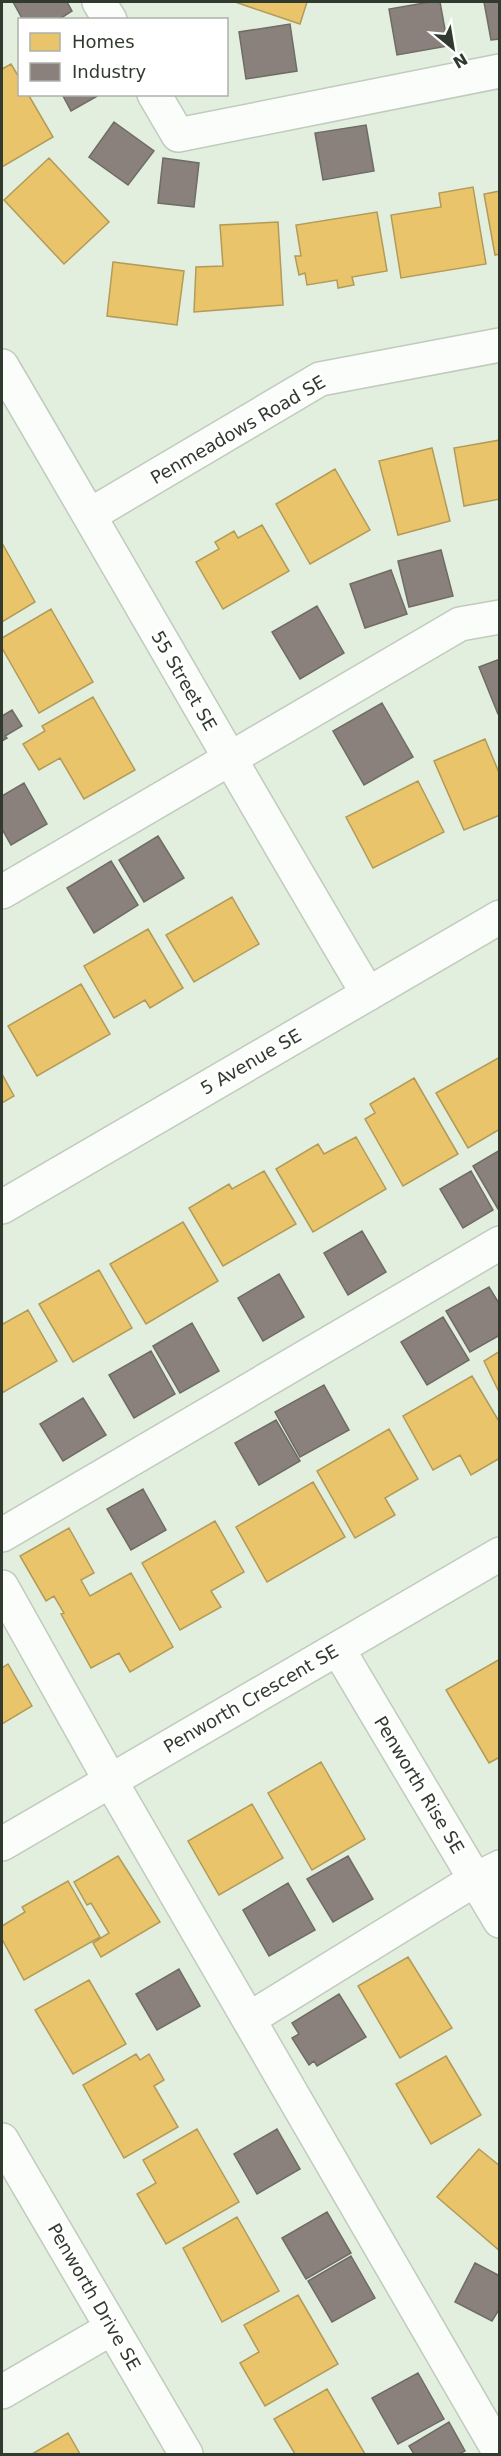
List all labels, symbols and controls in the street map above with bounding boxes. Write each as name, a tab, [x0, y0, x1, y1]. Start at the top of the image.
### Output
legend	[18, 18, 228, 96]
north arrow	[423, 18, 483, 78]
text: Homes	[72, 31, 135, 52]
text: N	[450, 49, 471, 72]
text: Industry	[72, 61, 146, 82]
street label: Penmeadows Road SE	[147, 371, 329, 488]
street label: 55 Street SE	[147, 627, 221, 734]
street label: 5 Avenue SE	[197, 1024, 305, 1099]
street label: Penworth Crescent SE	[160, 1640, 342, 1757]
street label: Penworth Rise SE	[370, 1712, 469, 1857]
street label: Penworth Drive SE	[44, 2219, 145, 2374]

